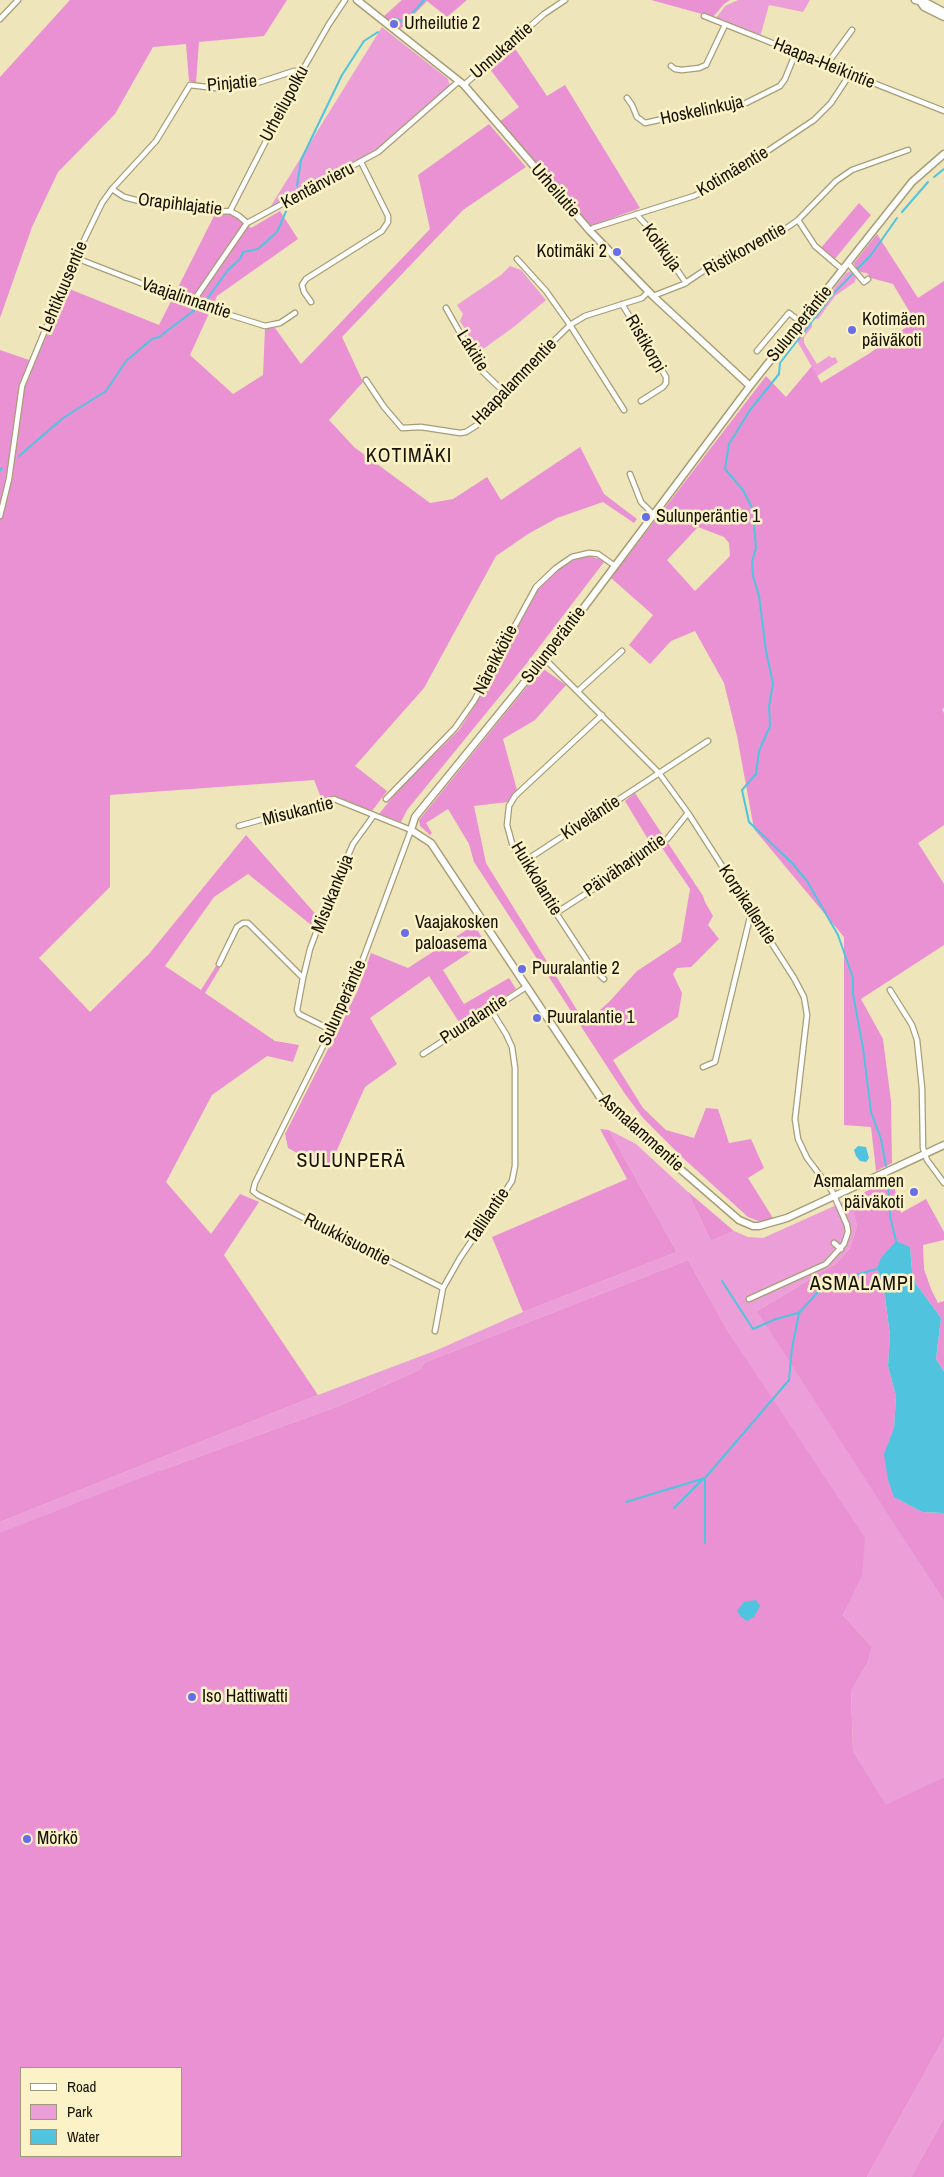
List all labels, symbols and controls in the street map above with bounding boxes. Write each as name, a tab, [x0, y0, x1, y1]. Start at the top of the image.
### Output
place label: Urheilutie 2	[404, 13, 480, 35]
marker: Urheilutie 2	[388, 18, 400, 30]
street label: Unnukantie	[466, 18, 538, 84]
street label: Haapa-Heikintie	[770, 34, 878, 94]
street label: Urheilupolku	[256, 62, 314, 146]
street label: Pinjatie	[206, 71, 258, 97]
street label: Hoskelinkuja	[658, 92, 746, 130]
street label: Kotimäentie	[693, 142, 773, 202]
street label: Kentänvieru	[278, 158, 358, 214]
street label: Urheilutie	[526, 160, 584, 222]
street label: Orapihlajatie	[137, 189, 223, 221]
street label: Ristikorventie	[700, 218, 790, 282]
street label: Kotikuja	[637, 220, 685, 276]
street label: Lehtikuusentie	[35, 238, 93, 336]
place label: Kotimäki 2	[536, 241, 607, 263]
marker: Kotimäki 2	[611, 246, 623, 258]
street label: Vaajalinnantie	[138, 274, 234, 324]
street label: Sulunperäntie	[763, 281, 837, 367]
place label: Kotimäen päiväkoti	[862, 309, 925, 352]
street label: Ristikorpi	[620, 311, 670, 377]
marker: Kotimäen päiväkoti	[846, 324, 858, 336]
street label: Lakitie	[451, 326, 493, 376]
street label: Haapalammentie	[468, 334, 562, 430]
district label: KOTIMÄKI	[365, 445, 453, 469]
place label: Sulunperäntie 1	[656, 506, 760, 528]
marker: Sulunperäntie 1	[640, 511, 652, 523]
street label: Sulunperäntie	[517, 602, 591, 688]
street label: Näreikkötie	[469, 621, 523, 699]
street label: Kiveläntie	[558, 791, 624, 845]
street label: Misukantie	[260, 793, 336, 831]
street label: Päiväharjuntie	[580, 830, 670, 902]
street label: Huikkolantie	[506, 838, 566, 920]
street label: Misukankuja	[307, 852, 359, 936]
street label: Korpikallentie	[713, 861, 781, 949]
place label: Vaajakosken paloasema	[415, 912, 498, 954]
marker: Vaajakosken paloasema	[399, 927, 411, 939]
street label: Sulunperäntie	[314, 957, 372, 1049]
place label: Puuralantie 2	[532, 958, 620, 980]
marker: Puuralantie 2	[516, 963, 528, 975]
street label: Puuralantie	[436, 990, 512, 1050]
place label: Puuralantie 1	[547, 1007, 635, 1029]
marker: Puuralantie 1	[531, 1012, 543, 1024]
street label: Asmalammentie	[594, 1089, 688, 1177]
district label: SULUNPERÄ	[295, 1150, 407, 1174]
place label: Asmalammen päiväkoti	[814, 1171, 904, 1214]
street label: Tallilantie	[462, 1184, 514, 1248]
marker: Asmalammen päiväkoti	[908, 1186, 920, 1198]
street label: Ruukkisuontie	[300, 1209, 394, 1271]
district label: ASMALAMPI	[809, 1273, 915, 1297]
place label: Iso Hattiwatti	[202, 1686, 288, 1708]
marker: Iso Hattiwatti	[186, 1691, 198, 1703]
place label: Mörkö	[37, 1828, 78, 1850]
marker: Mörkö	[21, 1833, 33, 1845]
legend	[20, 2067, 182, 2157]
text: Road	[67, 2076, 96, 2097]
text: Park	[67, 2101, 92, 2122]
text: Water	[67, 2126, 99, 2147]

